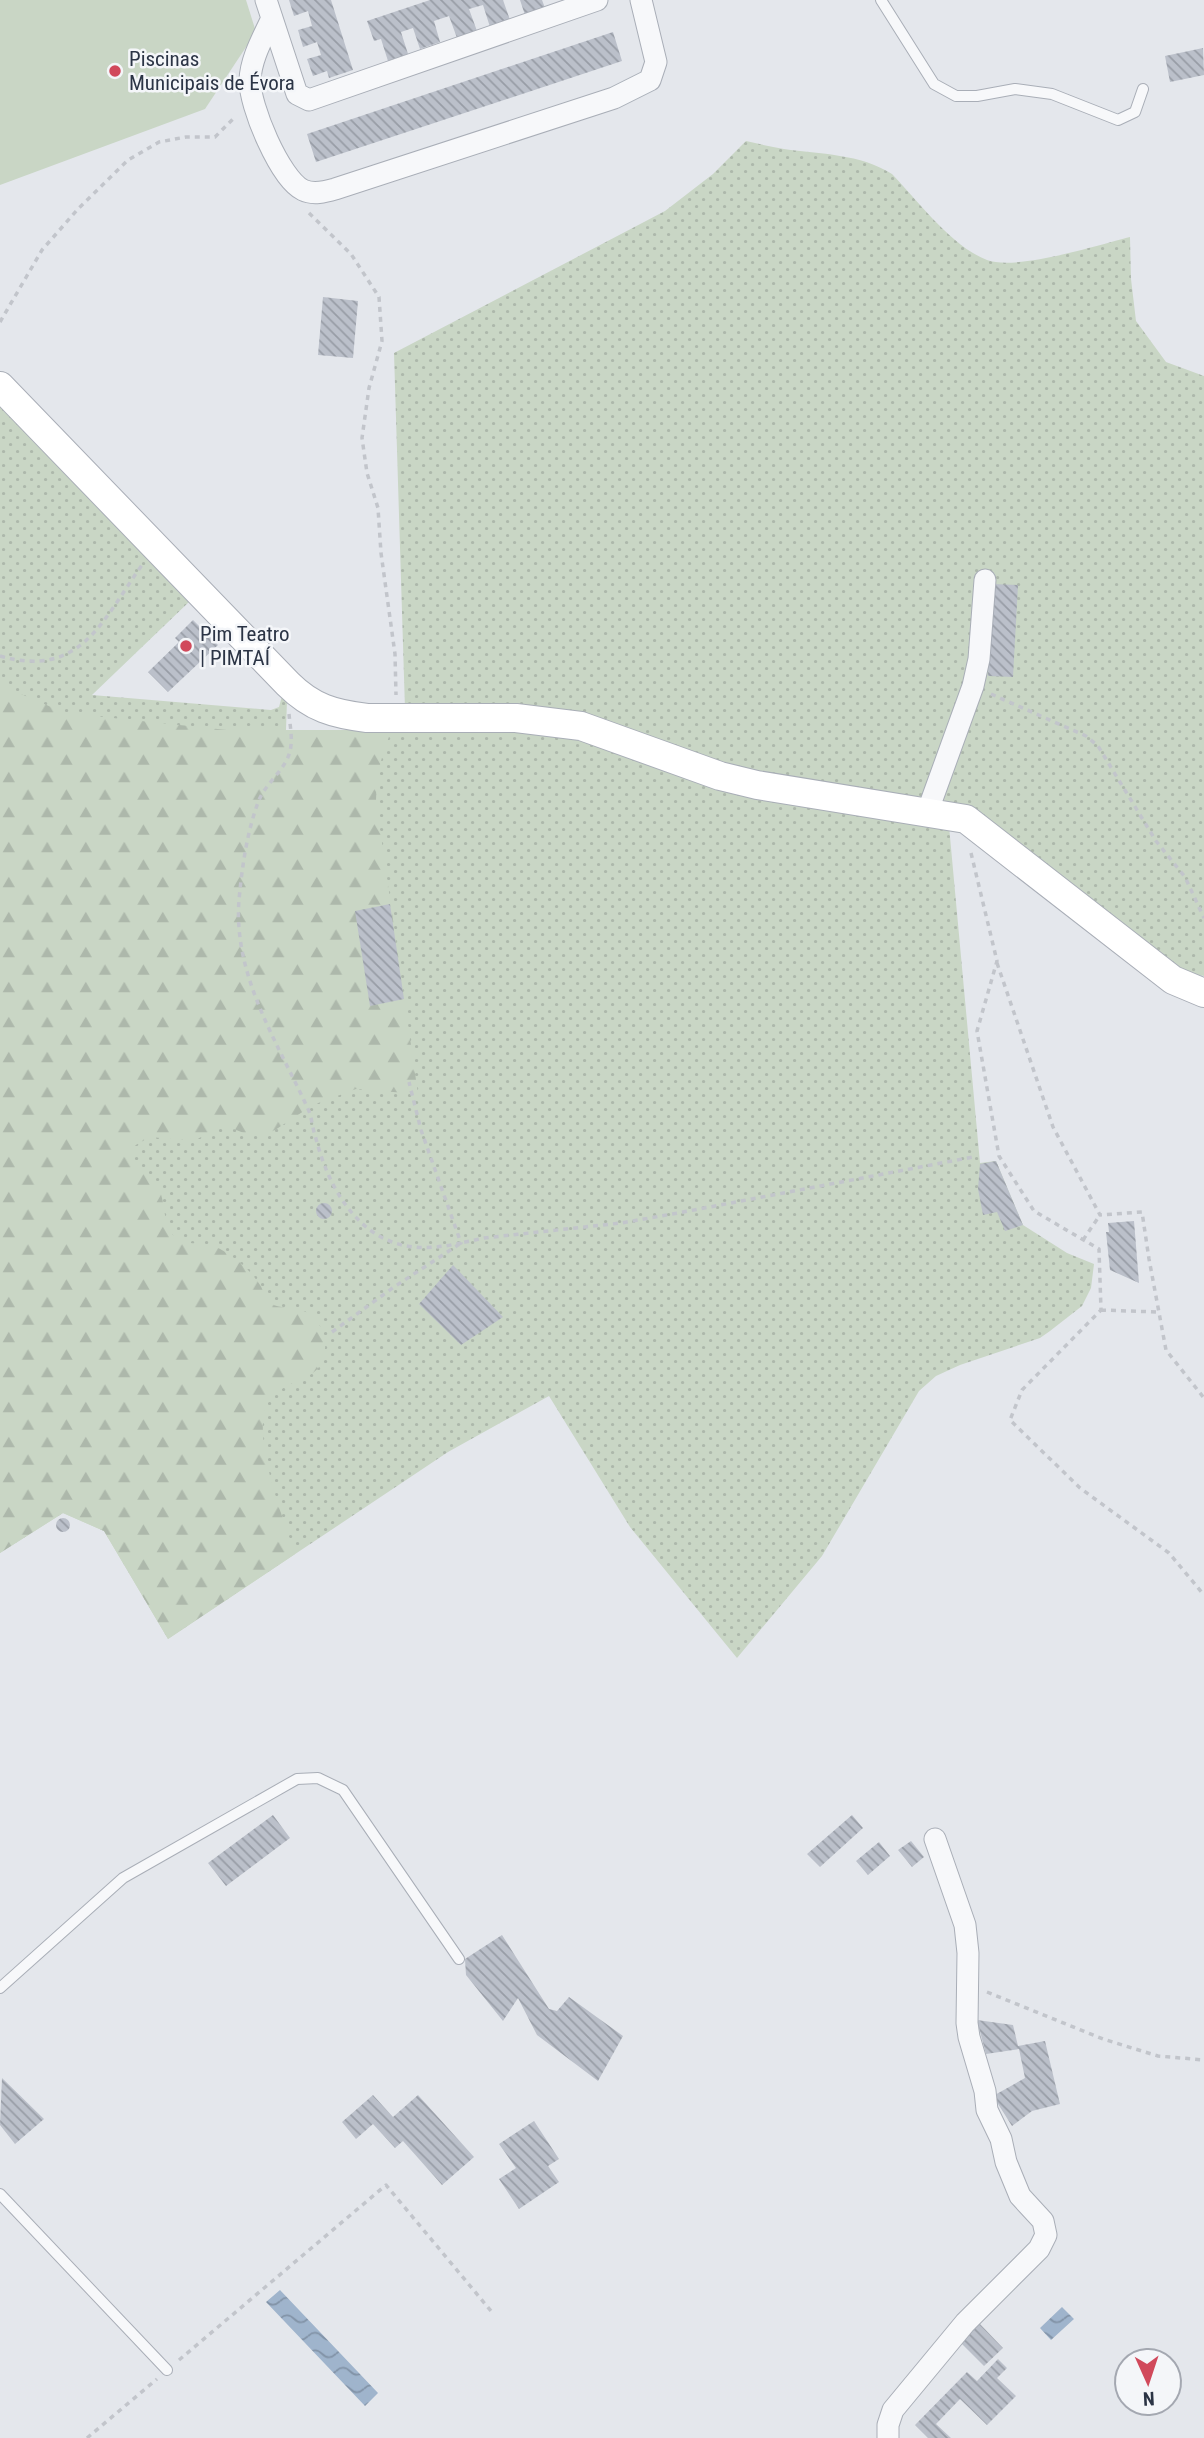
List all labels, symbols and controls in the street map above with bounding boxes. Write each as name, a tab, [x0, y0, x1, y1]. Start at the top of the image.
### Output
place label: Piscinas Municipais de Évora	[129, 47, 295, 95]
marker: Piscinas Municipais de Évora	[107, 63, 123, 79]
place label: Pim Teatro | PIMTAÍ	[200, 622, 289, 670]
marker: Pim Teatro | PIMTAÍ	[178, 638, 194, 654]
north arrow	[1113, 2347, 1183, 2417]
text: N	[1142, 2387, 1155, 2410]

